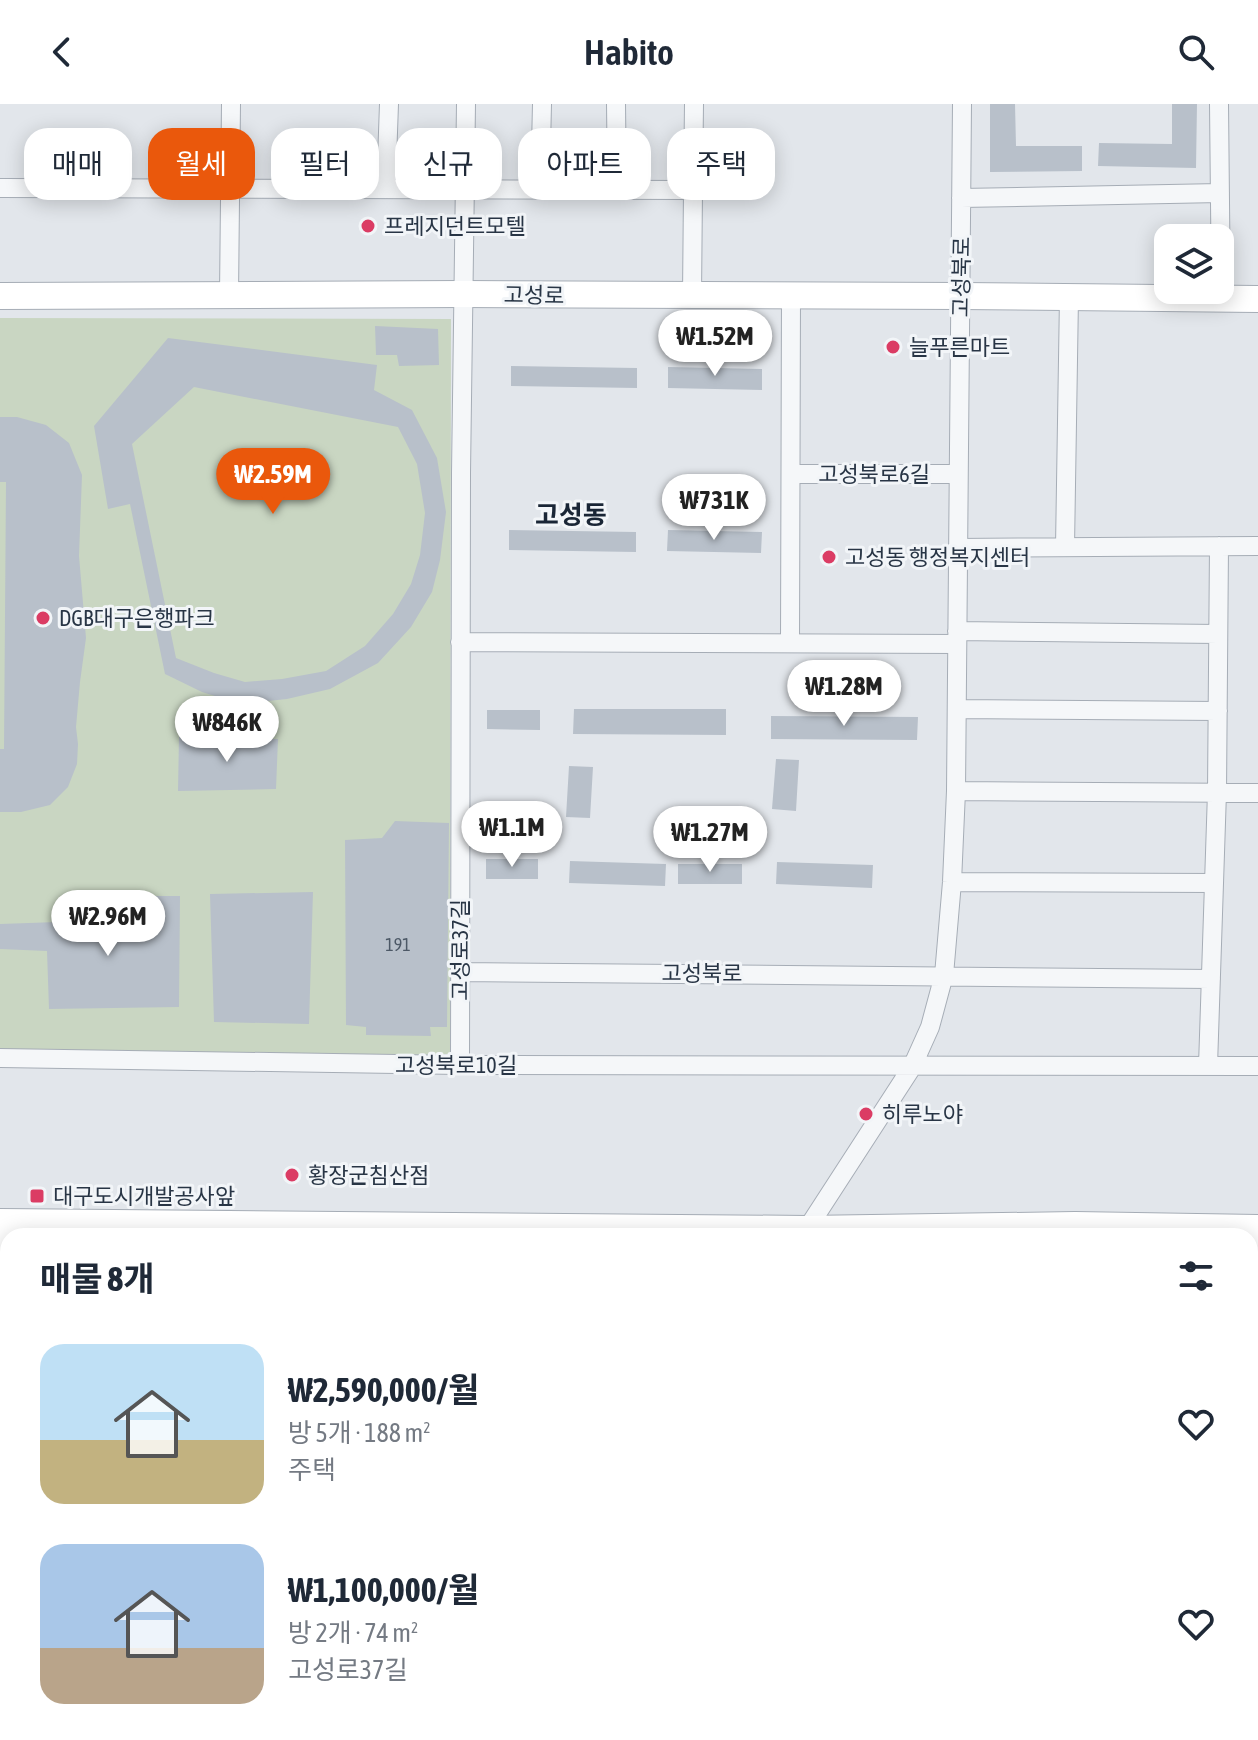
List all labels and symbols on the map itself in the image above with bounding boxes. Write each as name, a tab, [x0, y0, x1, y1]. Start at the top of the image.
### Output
place label: 프레지던트모텔	[384, 213, 526, 239]
marker: 프레지던트모텔	[359, 217, 377, 235]
street label: 고성북로	[947, 236, 975, 318]
street label: 고성로	[503, 281, 565, 309]
pin: ₩1.52M	[650, 310, 780, 378]
place label: 늘푸른마트	[909, 334, 1010, 360]
marker: 늘푸른마트	[884, 338, 902, 356]
pin: ₩2.59M	[208, 448, 338, 516]
street label: 고성북로6길	[818, 461, 930, 487]
pin: ₩731K	[658, 474, 770, 542]
district label: 고성동	[535, 500, 607, 530]
place label: 고성동 행정복지센터	[845, 544, 1030, 570]
marker: 고성동 행정복지센터	[820, 548, 838, 566]
place label: DGB대구은행파크	[59, 605, 215, 631]
marker: DGB대구은행파크	[34, 609, 52, 627]
pin: ₩1.28M	[779, 660, 909, 728]
pin: ₩846K	[171, 696, 283, 764]
pin: ₩1.1M	[456, 801, 568, 869]
pin: ₩1.27M	[645, 806, 775, 874]
pin: ₩2.96M	[43, 890, 173, 958]
street label: 고성로37길	[447, 899, 473, 1001]
house number: 191	[385, 934, 411, 955]
street label: 고성북로	[662, 960, 742, 986]
street label: 고성북로10길	[395, 1052, 517, 1078]
place label: 히루노야	[882, 1101, 963, 1127]
marker: 히루노야	[857, 1105, 875, 1123]
place label: 황장군침산점	[308, 1162, 429, 1188]
marker: 황장군침산점	[283, 1166, 301, 1184]
place label: 대구도시개발공사앞	[53, 1183, 235, 1209]
marker: 대구도시개발공사앞	[28, 1187, 46, 1205]

